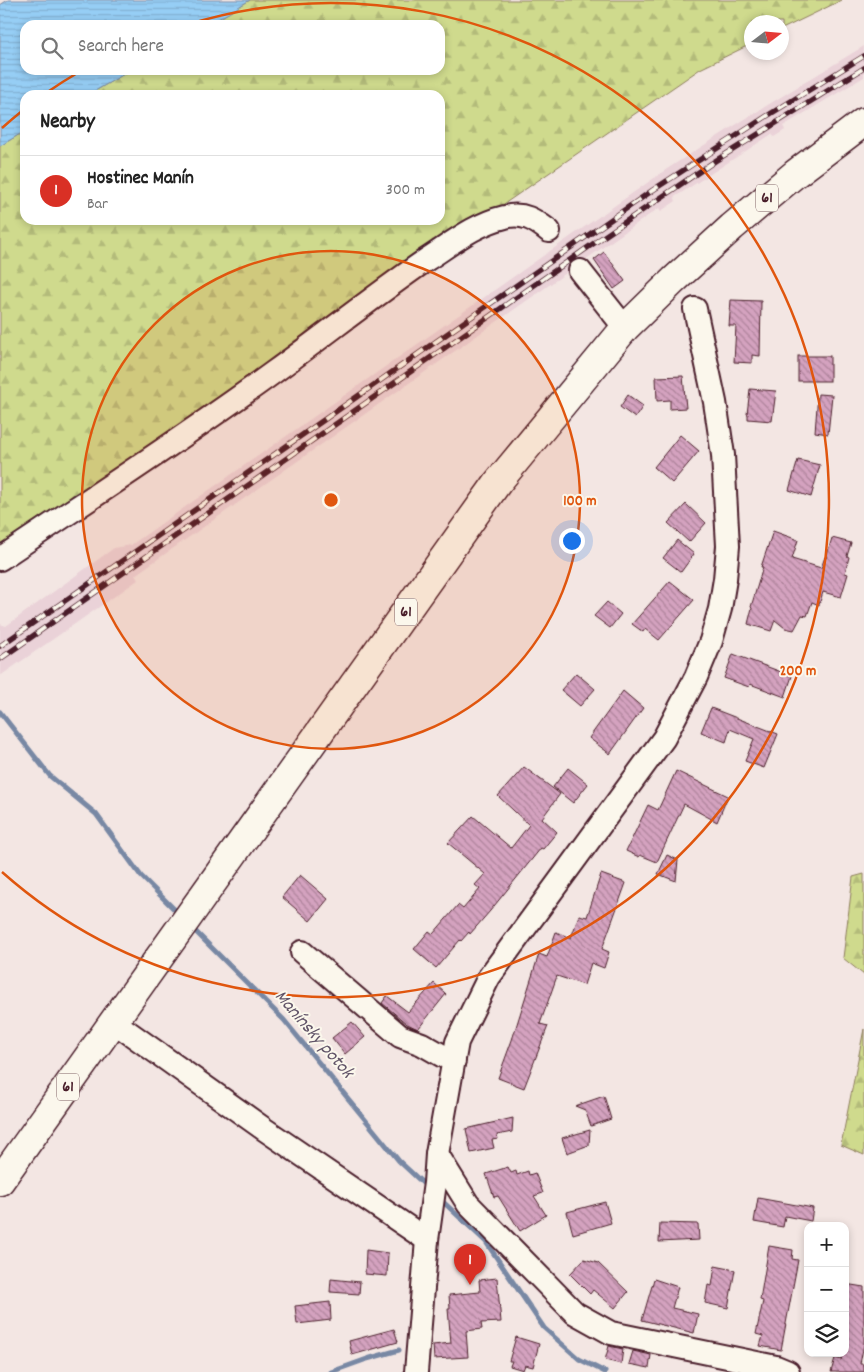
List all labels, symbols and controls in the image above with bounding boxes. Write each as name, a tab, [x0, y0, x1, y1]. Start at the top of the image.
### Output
north arrow	[744, 15, 789, 60]
search box	[20, 20, 445, 75]
icon: search	[38, 34, 66, 62]
text: Search here	[78, 34, 164, 61]
text: Nearby	[40, 108, 95, 138]
text: Hostinec Manín	[87, 166, 194, 193]
text: 1	[54, 179, 58, 202]
text: 300 m	[386, 179, 425, 202]
road number: 61	[756, 184, 778, 212]
text: Bar	[87, 193, 108, 216]
centre of rings	[322, 491, 340, 509]
text: 100 m	[563, 491, 597, 513]
your location	[559, 528, 585, 554]
road number: 61	[395, 598, 417, 626]
text: 200 m	[780, 661, 816, 683]
water label: Manínsky potok	[267, 985, 361, 1087]
road number: 61	[57, 1074, 79, 1100]
map controls	[804, 1222, 849, 1357]
button: +	[804, 1222, 849, 1267]
pin: 1	[454, 1244, 486, 1285]
button: −	[804, 1267, 849, 1312]
button: layers	[804, 1312, 849, 1357]

